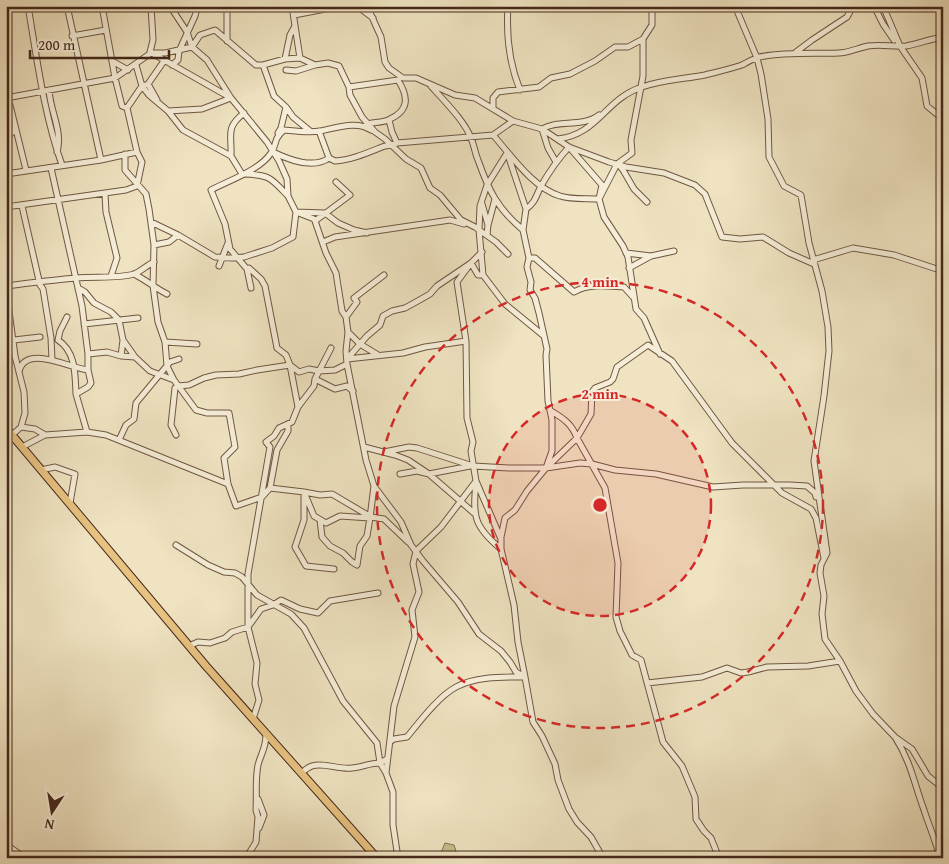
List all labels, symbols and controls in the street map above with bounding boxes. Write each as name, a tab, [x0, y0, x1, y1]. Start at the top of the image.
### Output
scale bar	[30, 28, 169, 60]
text: 200 m	[38, 34, 76, 55]
text: 4 min	[581, 271, 619, 292]
text: 2 min	[581, 383, 619, 404]
centre of rings	[591, 496, 609, 514]
north arrow	[28, 786, 78, 836]
text: N	[42, 814, 56, 835]

